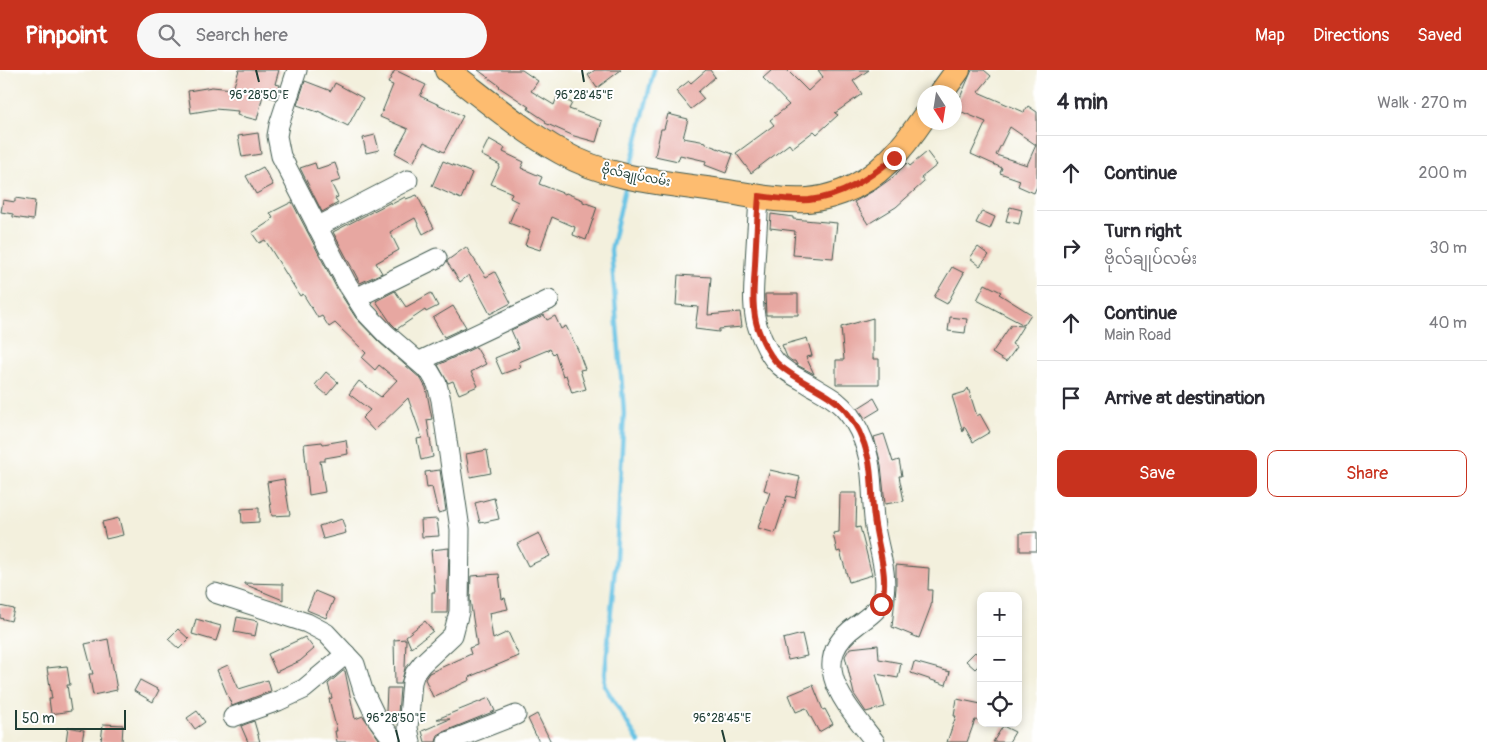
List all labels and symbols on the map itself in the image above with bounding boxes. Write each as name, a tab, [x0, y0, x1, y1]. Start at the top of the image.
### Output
north arrow	[917, 85, 962, 130]
text: 96°28'50"E	[229, 88, 289, 103]
text: 96°28'45"E	[555, 88, 613, 103]
route end	[883, 147, 906, 170]
street label: ဗိုလ်‌ချုပ်‌လမ်း	[600, 160, 672, 192]
route start	[870, 593, 893, 616]
scale bar	[15, 707, 126, 730]
text: 96°28'50"E	[366, 711, 426, 726]
text: 96°28'45"E	[693, 711, 751, 726]

